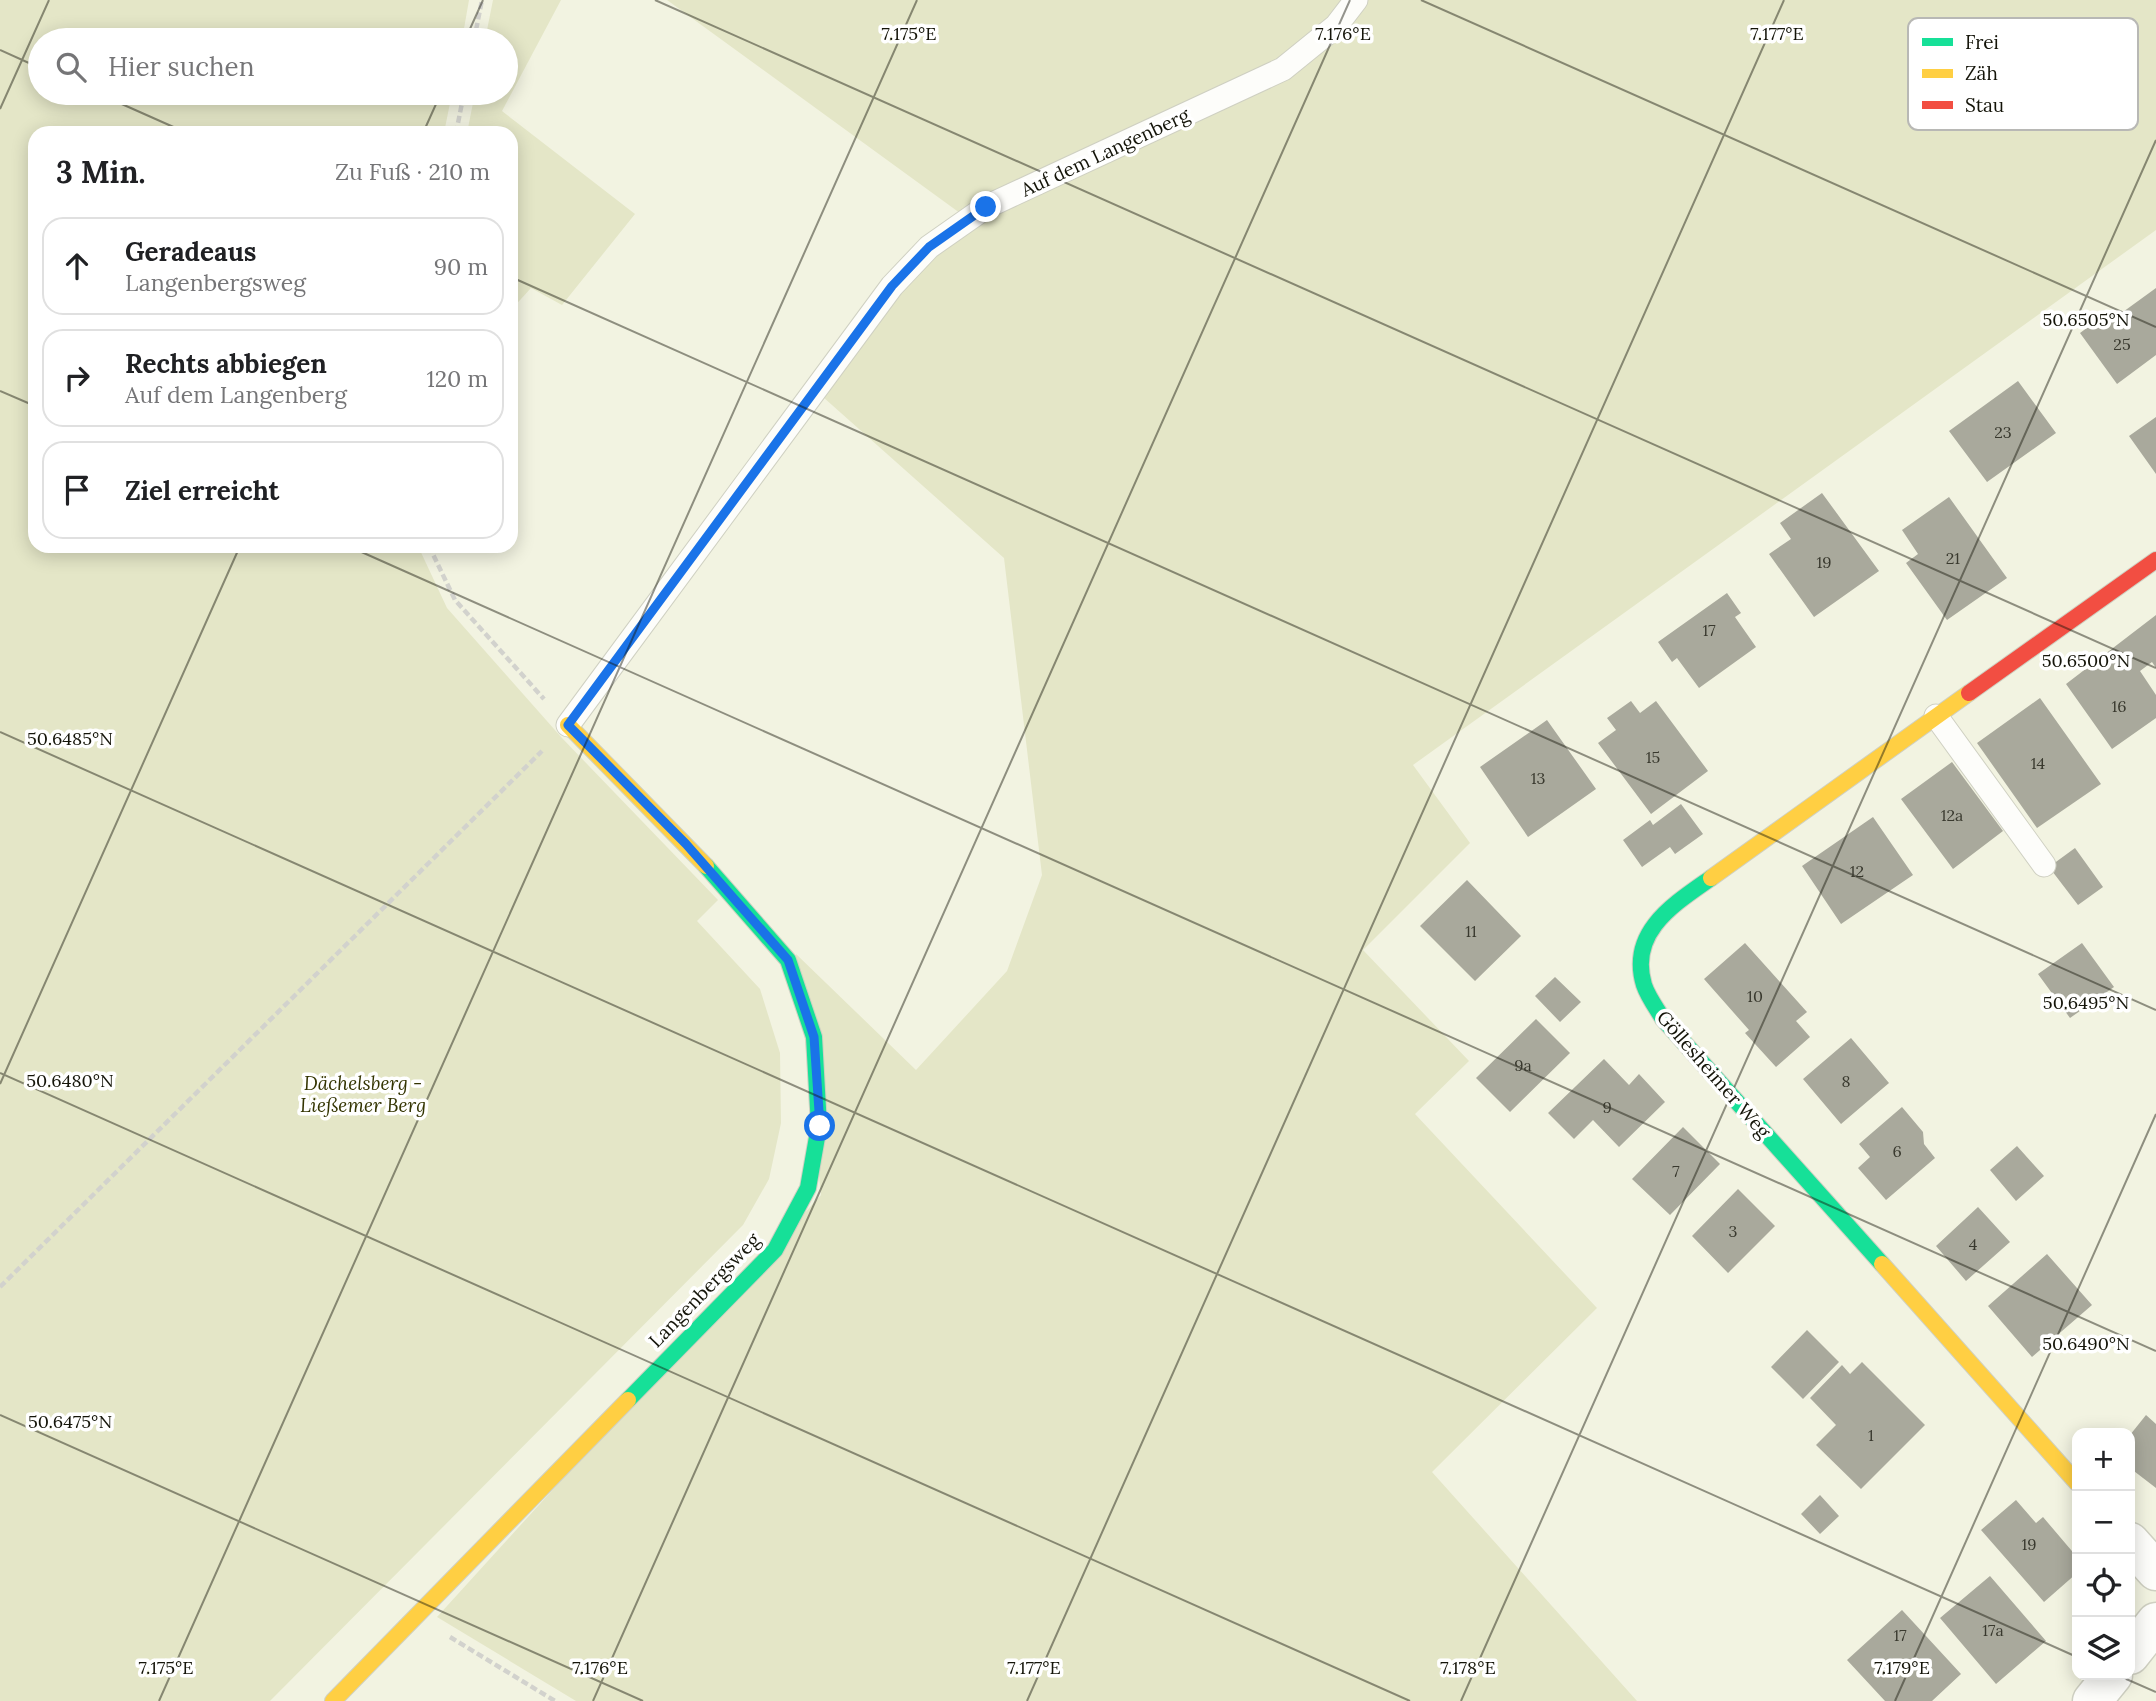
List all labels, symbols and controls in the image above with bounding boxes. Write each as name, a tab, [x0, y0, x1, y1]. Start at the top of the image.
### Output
legend	[1908, 18, 2138, 130]
text: 7.175°E	[881, 22, 937, 45]
text: 7.176°E	[1315, 22, 1371, 45]
text: 7.177°E	[1750, 22, 1804, 45]
search box	[28, 28, 518, 105]
text: Frei	[1965, 30, 1999, 54]
icon: search	[52, 48, 90, 86]
text: Hier suchen	[108, 50, 254, 83]
text: Zäh	[1965, 61, 1998, 85]
text: Stau	[1965, 93, 2004, 117]
street label: Auf dem Langenberg	[1016, 102, 1194, 202]
text: 3 Min.	[56, 153, 146, 191]
text: Zu Fuß · 210 m	[335, 157, 490, 186]
route end	[970, 191, 1001, 222]
text: Geradeaus	[125, 235, 256, 268]
icon: ahead	[58, 247, 96, 285]
text: 90 m	[434, 252, 488, 281]
text: Langenbergsweg	[125, 268, 306, 297]
text: 50.6505°N	[2042, 308, 2130, 331]
house number: 25	[2113, 334, 2131, 354]
text: Rechts abbiegen	[125, 347, 327, 380]
icon: right	[58, 359, 96, 397]
text: 120 m	[426, 364, 488, 393]
text: Auf dem Langenberg	[125, 380, 347, 409]
house number: 23	[1994, 422, 2012, 442]
icon: arrive	[58, 471, 96, 509]
text: Ziel erreicht	[125, 474, 279, 507]
house number: 21	[1946, 548, 1960, 568]
house number: 19	[1816, 552, 1832, 572]
house number: 17	[1702, 620, 1716, 640]
text: 50.6500°N	[2042, 649, 2130, 672]
house number: 16	[2111, 696, 2127, 716]
text: 50.6485°N	[27, 727, 113, 750]
house number: 15	[1646, 747, 1660, 767]
house number: 14	[2031, 753, 2046, 773]
house number: 13	[1531, 768, 1545, 788]
house number: 12a	[1941, 805, 1963, 825]
house number: 12	[1850, 861, 1864, 881]
house number: 11	[1465, 921, 1477, 941]
house number: 10	[1747, 986, 1763, 1006]
text: 50.6495°N	[2043, 991, 2129, 1014]
street label: Göllesheimer Weg	[1652, 1005, 1776, 1143]
house number: 9a	[1514, 1055, 1532, 1075]
text: 50.6480°N	[26, 1069, 114, 1092]
park label: Dächelsberg - Ließemer Berg	[300, 1071, 426, 1117]
house number: 8	[1842, 1071, 1851, 1091]
house number: 9	[1602, 1097, 1612, 1117]
route start	[804, 1110, 835, 1141]
house number: 6	[1892, 1141, 1902, 1161]
house number: 7	[1672, 1161, 1680, 1181]
house number: 3	[1729, 1221, 1738, 1241]
street label: Langenbergsweg	[643, 1228, 765, 1352]
house number: 4	[1969, 1234, 1978, 1254]
text: 50.6490°N	[2042, 1332, 2130, 1355]
text: 50.6475°N	[28, 1410, 112, 1433]
house number: 1	[1868, 1425, 1874, 1445]
map controls	[2072, 1428, 2135, 1680]
button: +	[2072, 1428, 2135, 1491]
button: −	[2072, 1491, 2135, 1554]
house number: 19	[2021, 1534, 2037, 1554]
button: locate	[2072, 1554, 2135, 1617]
button: layers	[2072, 1617, 2135, 1680]
house number: 17a	[1982, 1620, 2004, 1640]
house number: 17	[1893, 1625, 1907, 1645]
text: 7.175°E	[138, 1656, 194, 1679]
text: 7.176°E	[572, 1656, 628, 1679]
text: 7.177°E	[1007, 1656, 1061, 1679]
text: 7.178°E	[1440, 1656, 1496, 1679]
text: 7.179°E	[1874, 1656, 1930, 1679]

